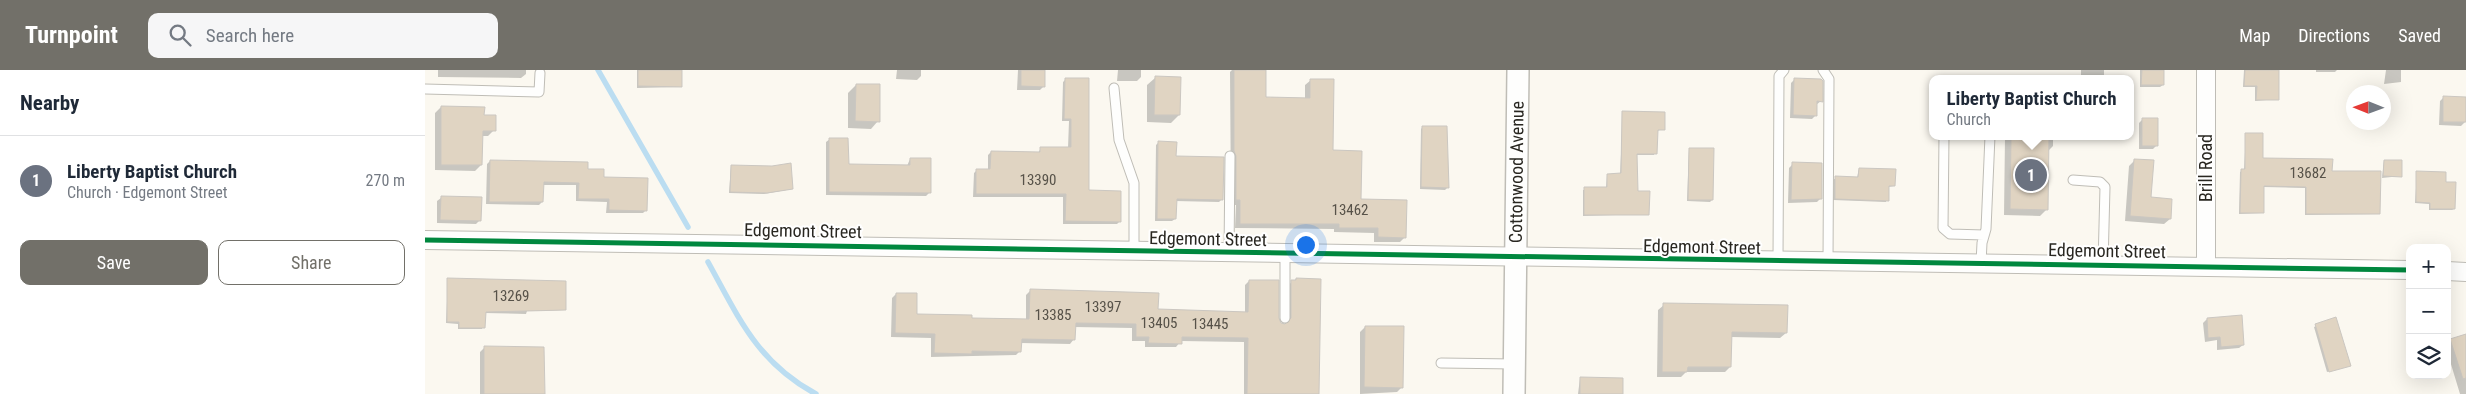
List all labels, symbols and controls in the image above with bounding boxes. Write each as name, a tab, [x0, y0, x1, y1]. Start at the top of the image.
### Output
search box	[148, 13, 498, 58]
text: Turnpoint	[25, 21, 118, 49]
icon: search	[166, 21, 194, 49]
text: Search here	[206, 24, 294, 47]
text: Map	[2239, 25, 2270, 46]
text: Directions	[2298, 25, 2370, 46]
text: Saved	[2398, 25, 2441, 46]
popup	[1929, 75, 2134, 140]
north arrow	[2346, 85, 2391, 130]
text: Liberty Baptist Church	[1947, 87, 2117, 110]
text: Nearby	[20, 91, 79, 115]
street label: Cottonwood Avenue	[1505, 101, 1528, 243]
text: Church	[1947, 110, 1991, 129]
street label: Brill Road	[2195, 134, 2216, 202]
pin: 1	[2015, 156, 2047, 194]
text: Liberty Baptist Church	[67, 160, 237, 183]
house number: 13682	[2289, 164, 2327, 182]
text: 1	[32, 171, 40, 190]
text: 270 m	[366, 171, 405, 190]
house number: 13390	[1019, 171, 1057, 189]
text: Church · Edgemont Street	[67, 183, 227, 202]
house number: 13462	[1331, 201, 1369, 219]
street label: Edgemont Street	[744, 219, 862, 242]
street label: Edgemont Street	[1149, 227, 1267, 250]
your location	[1293, 232, 1319, 258]
street label: Edgemont Street	[1643, 235, 1761, 258]
street label: Edgemont Street	[2048, 239, 2166, 262]
button: Save	[20, 240, 208, 285]
button: Share	[218, 240, 405, 285]
map controls	[2406, 244, 2451, 379]
button: +	[2406, 244, 2451, 289]
house number: 13269	[492, 287, 530, 305]
button: −	[2406, 289, 2451, 334]
house number: 13397	[1084, 298, 1122, 316]
house number: 13385	[1034, 306, 1072, 324]
house number: 13405	[1140, 314, 1178, 332]
house number: 13445	[1191, 315, 1229, 333]
button: layers	[2406, 334, 2451, 379]

